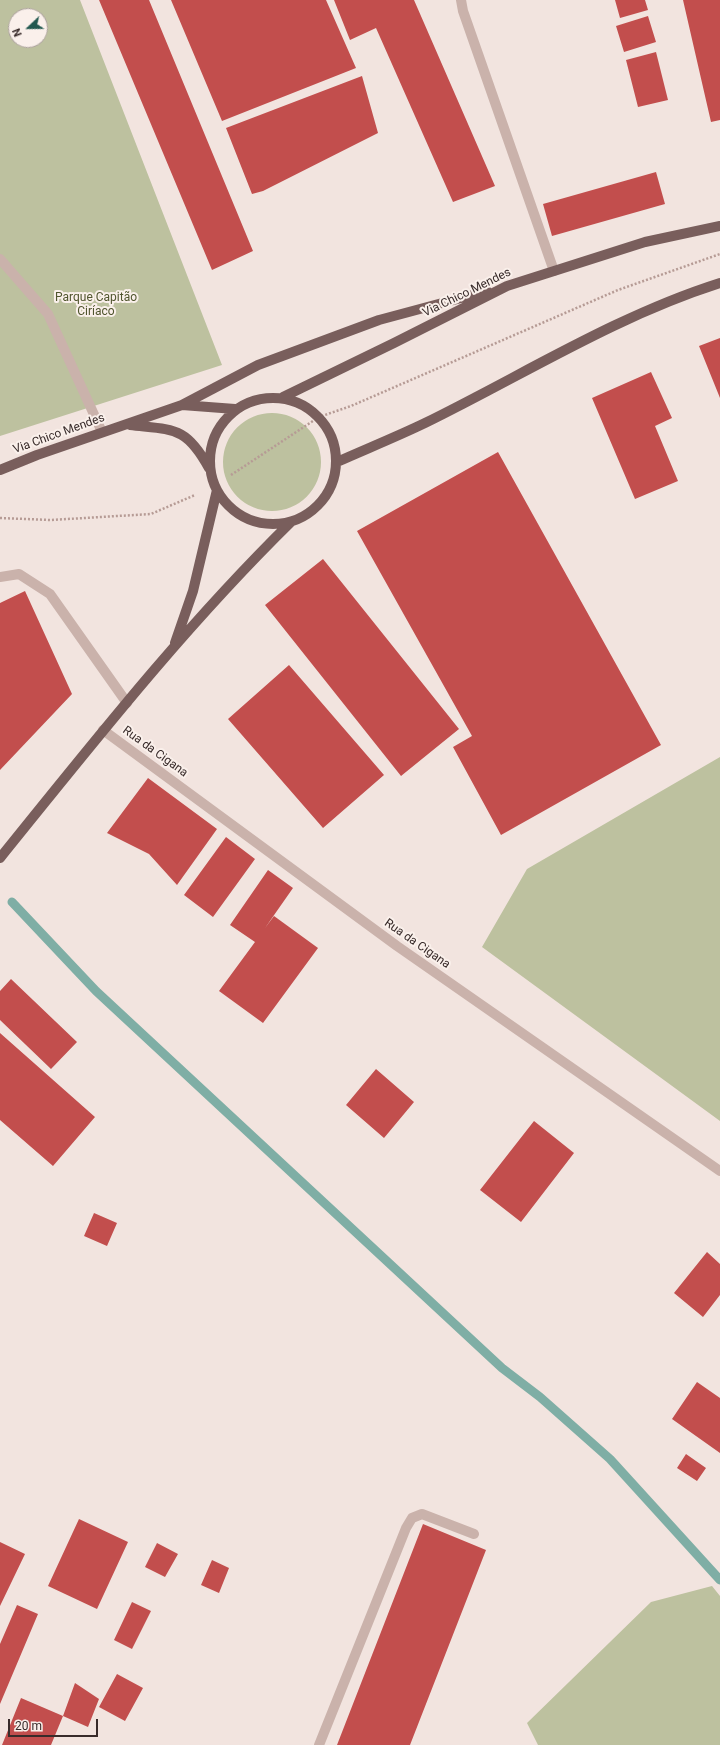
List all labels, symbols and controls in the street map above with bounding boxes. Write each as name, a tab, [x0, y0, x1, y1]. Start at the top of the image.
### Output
north arrow	[8, 8, 48, 48]
text: N	[10, 26, 25, 38]
street label: Via Chico Mendes	[421, 265, 513, 321]
park label: Parque Capitão Ciríaco	[55, 291, 137, 319]
street label: Via Chico Mendes	[11, 411, 107, 457]
street label: Rua da Cigana	[120, 724, 190, 780]
street label: Rua da Cigana	[381, 916, 453, 972]
scale bar	[10, 1711, 100, 1737]
text: 20 m	[15, 1719, 42, 1733]

